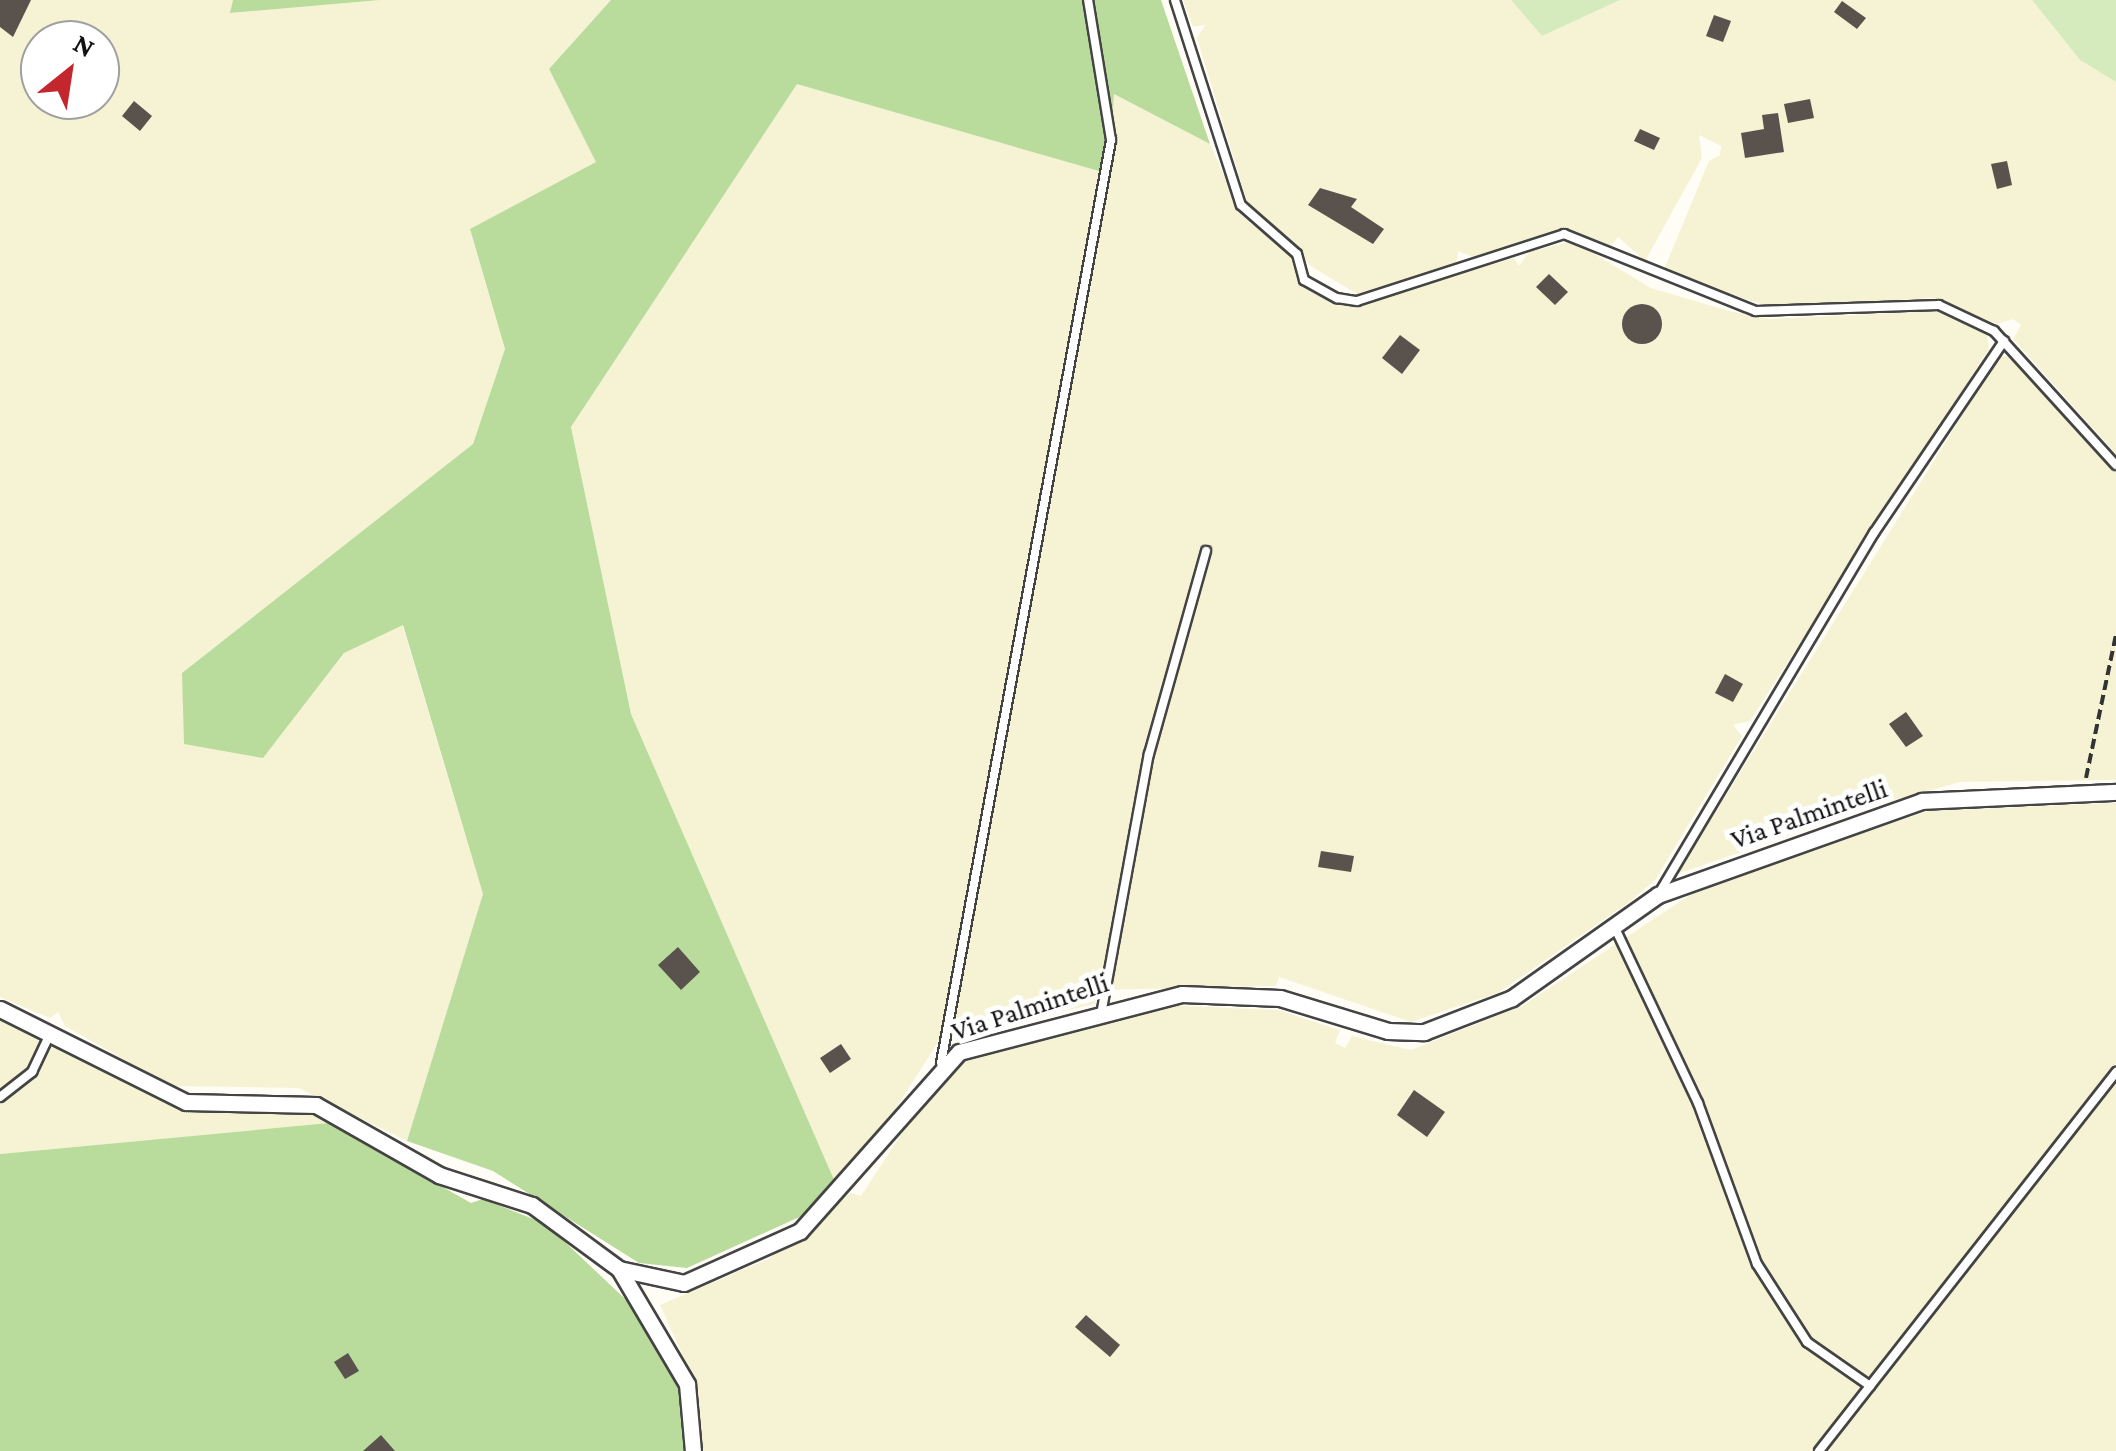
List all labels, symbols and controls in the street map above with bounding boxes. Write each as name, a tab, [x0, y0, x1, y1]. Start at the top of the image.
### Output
north arrow	[20, 20, 120, 120]
text: N	[68, 27, 100, 64]
street label: Via Palmintelli	[1726, 772, 1892, 856]
street label: Via Palmintelli	[947, 966, 1113, 1048]

